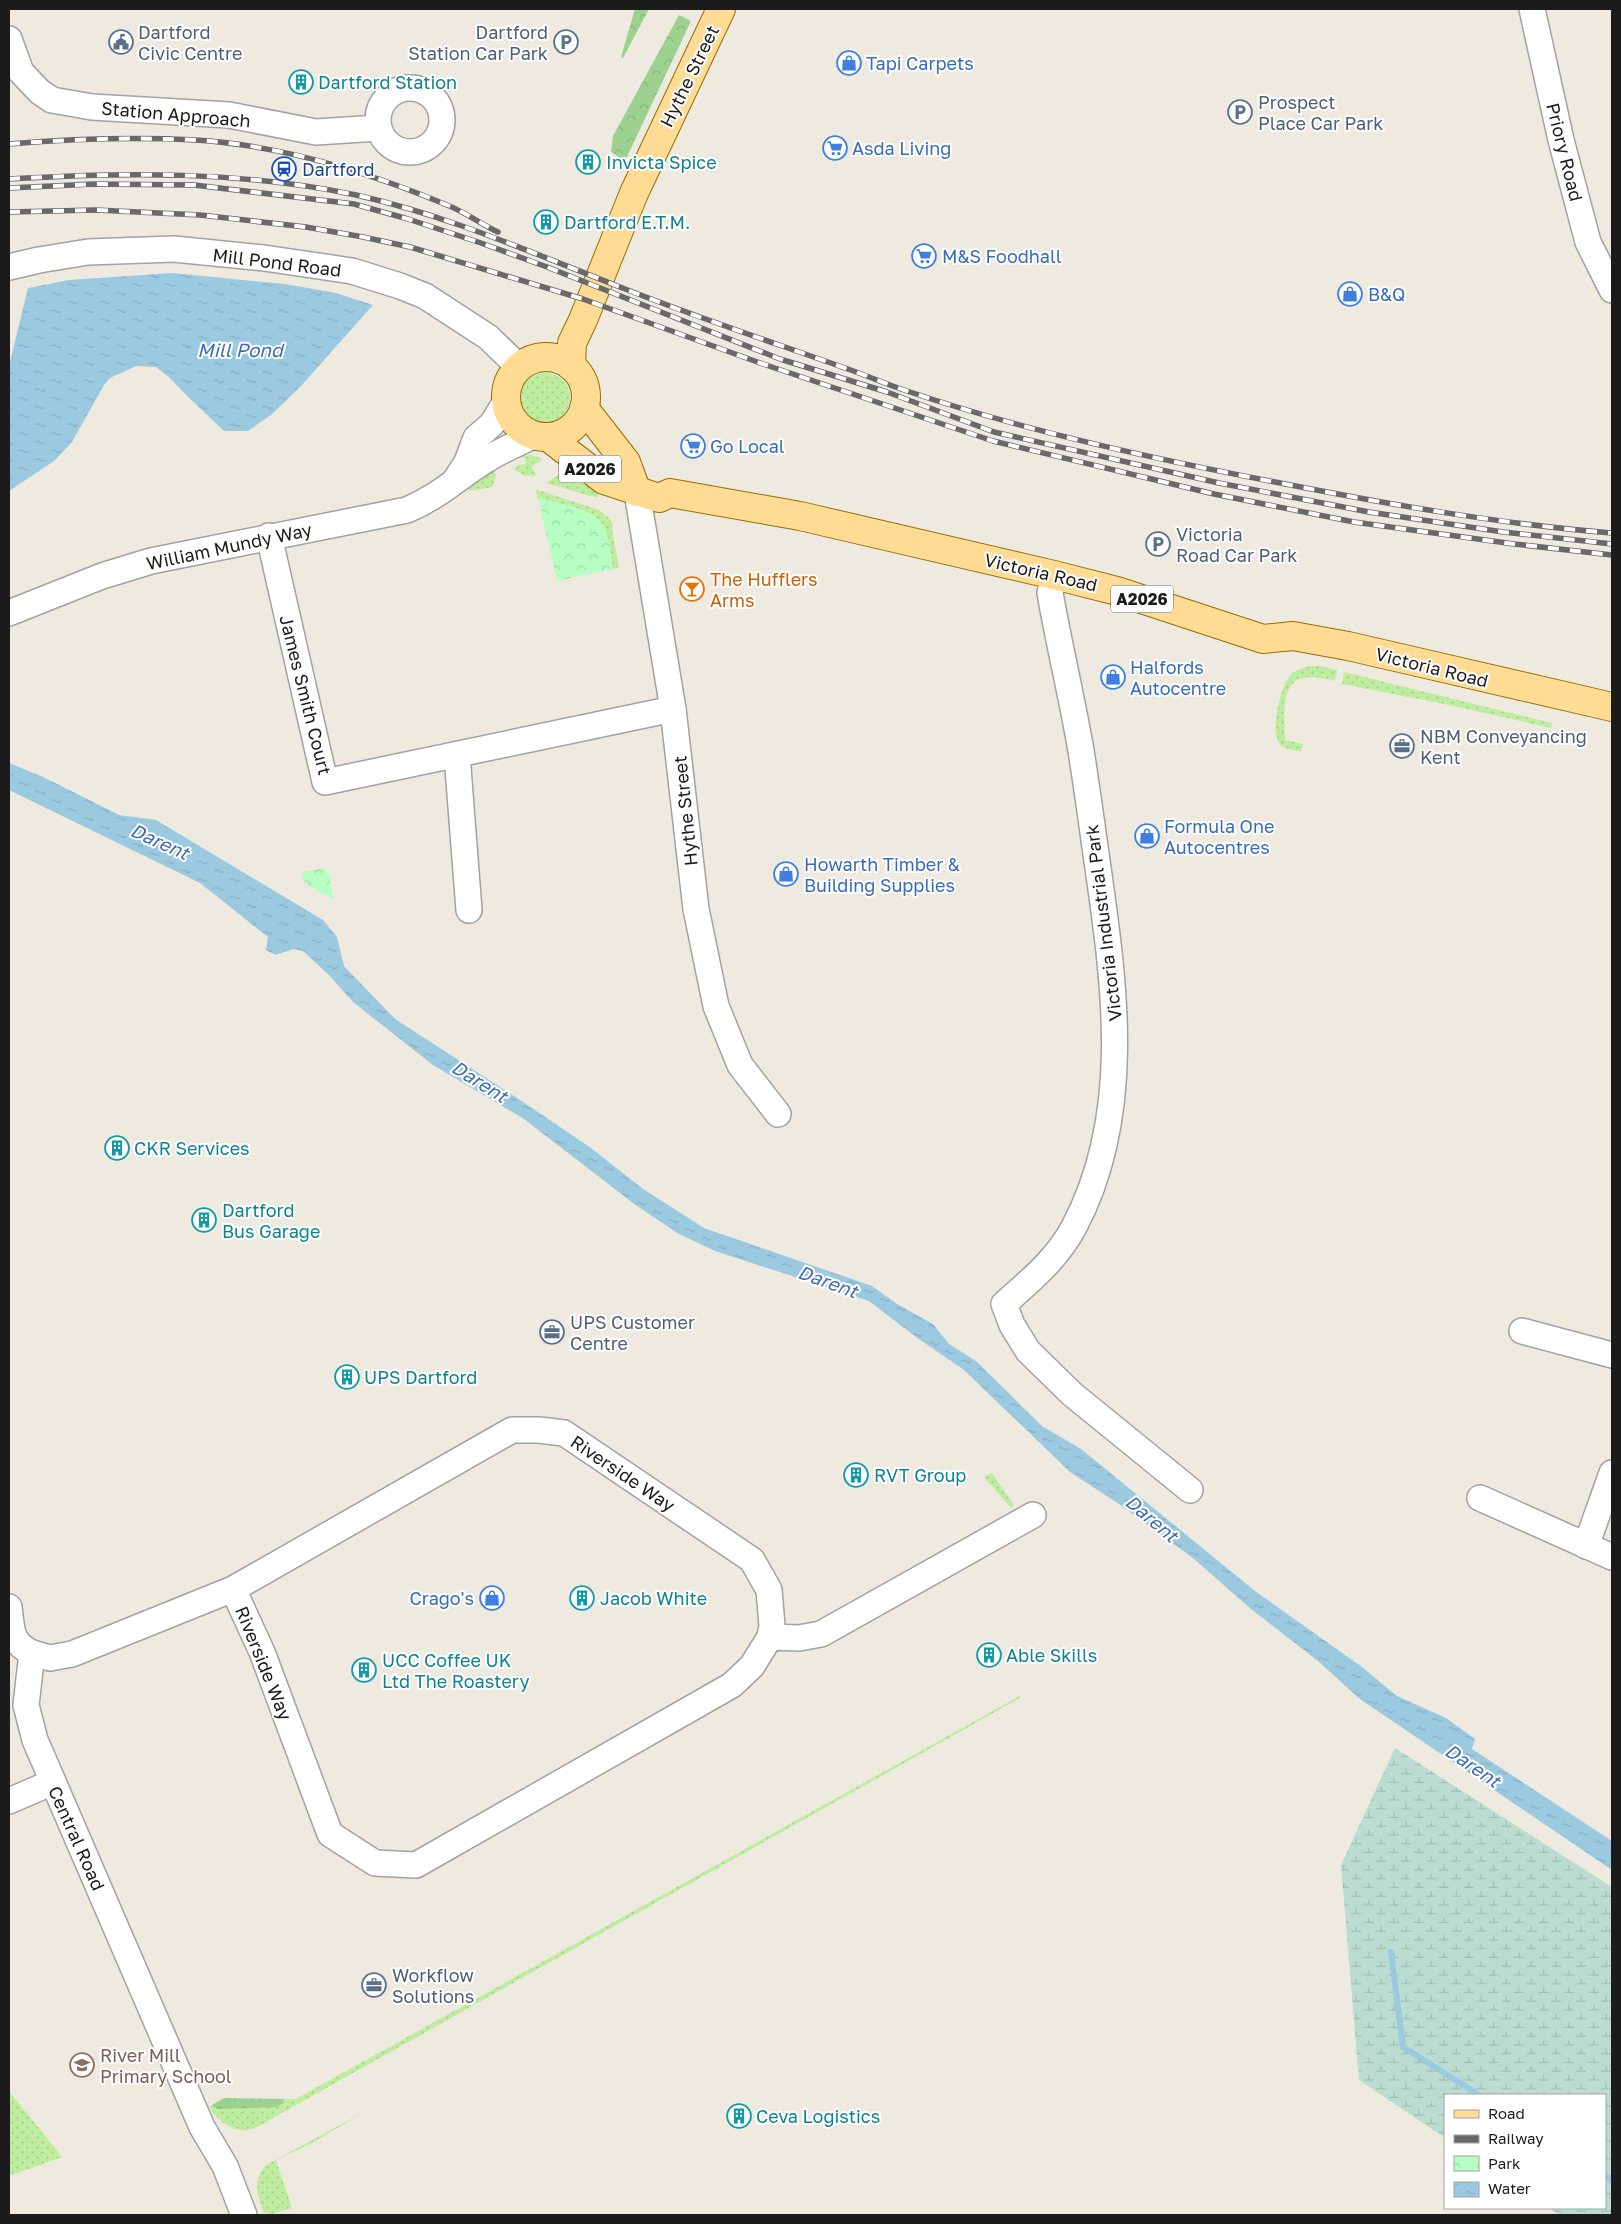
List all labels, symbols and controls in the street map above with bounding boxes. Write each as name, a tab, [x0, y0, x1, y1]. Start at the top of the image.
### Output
place label: Dartford Civic Centre	[138, 21, 242, 64]
place label: Dartford Station Car Park	[408, 21, 548, 64]
street label: Hythe Street	[655, 21, 723, 131]
public building icon: Dartford Civic Centre	[108, 29, 134, 55]
parking icon: Dartford Station Car Park	[553, 29, 579, 55]
shop icon: Tapi Carpets	[836, 50, 862, 76]
place label: Tapi Carpets	[866, 52, 974, 74]
building icon: Dartford Station	[288, 69, 314, 95]
place label: Dartford Station	[318, 71, 457, 93]
place label: Prospect Place Car Park	[1258, 91, 1383, 134]
street label: Station Approach	[101, 97, 251, 131]
parking icon: Prospect Place Car Park	[1227, 99, 1253, 125]
street label: Priory Road	[1542, 100, 1588, 204]
supermarket icon: Asda Living	[822, 135, 848, 161]
place label: Asda Living	[852, 137, 951, 159]
building icon: Invicta Spice	[575, 149, 601, 175]
place label: Invicta Spice	[606, 151, 717, 173]
station icon: Dartford	[271, 156, 297, 182]
place label: Dartford	[302, 158, 374, 180]
building icon: Dartford E.T.M.	[533, 209, 559, 235]
place label: Dartford E.T.M.	[564, 211, 690, 233]
street label: Mill Pond Road	[211, 243, 343, 281]
supermarket icon: M&S Foodhall	[911, 243, 937, 269]
place label: M&S Foodhall	[942, 245, 1062, 267]
shop icon: B&Q	[1337, 281, 1363, 307]
place label: B&Q	[1368, 283, 1405, 305]
water label: Mill Pond	[197, 338, 285, 361]
supermarket icon: Go Local	[680, 433, 706, 459]
place label: Go Local	[710, 435, 785, 457]
road number: A2026	[559, 456, 621, 482]
street label: William Mundy Way	[144, 518, 314, 574]
place label: Victoria Road Car Park	[1176, 523, 1298, 566]
parking icon: Victoria Road Car Park	[1145, 531, 1171, 557]
street label: Victoria Road	[982, 548, 1100, 596]
place label: The Hufflers Arms	[710, 568, 818, 611]
bar icon: The Hufflers Arms	[679, 576, 705, 602]
road number: A2026	[1111, 586, 1173, 612]
street label: James Smith Court	[275, 613, 337, 777]
street label: Victoria Road	[1373, 642, 1491, 692]
place label: Halfords Autocentre	[1130, 656, 1226, 699]
shop icon: Halfords Autocentre	[1100, 664, 1126, 690]
place label: NBM Conveyancing Kent	[1420, 725, 1587, 768]
office icon: NBM Conveyancing Kent	[1389, 733, 1415, 759]
street label: Hythe Street	[668, 755, 702, 867]
place label: Formula One Autocentres	[1164, 815, 1274, 858]
water label: Darent	[127, 818, 195, 865]
street label: Victoria Industrial Park	[1080, 823, 1126, 1023]
shop icon: Formula One Autocentres	[1134, 823, 1160, 849]
place label: Howarth Timber & Building Supplies	[804, 853, 960, 896]
shop icon: Howarth Timber & Building Supplies	[773, 861, 799, 887]
water label: Darent	[448, 1055, 514, 1108]
building icon: CKR Services	[104, 1135, 130, 1161]
place label: CKR Services	[134, 1137, 250, 1159]
place label: Dartford Bus Garage	[222, 1199, 320, 1242]
building icon: Dartford Bus Garage	[191, 1207, 217, 1233]
water label: Darent	[795, 1260, 863, 1303]
place label: UPS Customer Centre	[570, 1311, 695, 1354]
office icon: UPS Customer Centre	[539, 1319, 565, 1345]
building icon: UPS Dartford	[334, 1364, 360, 1390]
place label: UPS Dartford	[364, 1366, 477, 1388]
street label: Riverside Way	[567, 1430, 679, 1516]
building icon: RVT Group	[843, 1462, 869, 1488]
place label: RVT Group	[874, 1464, 966, 1486]
water label: Darent	[1121, 1489, 1185, 1548]
shop icon: Crago's	[479, 1585, 505, 1611]
building icon: Jacob White	[569, 1585, 595, 1611]
place label: Crago's	[410, 1587, 474, 1609]
place label: Jacob White	[600, 1587, 707, 1609]
street label: Riverside Way	[231, 1603, 297, 1723]
building icon: Able Skills	[976, 1642, 1002, 1668]
place label: Able Skills	[1006, 1644, 1097, 1666]
place label: UCC Coffee UK Ltd The Roastery	[382, 1649, 530, 1692]
building icon: UCC Coffee UK Ltd The Roastery	[351, 1657, 377, 1683]
water label: Darent	[1441, 1738, 1507, 1793]
street label: Central Road	[44, 1782, 110, 1894]
place label: Workflow Solutions	[392, 1964, 474, 2007]
office icon: Workflow Solutions	[361, 1972, 387, 1998]
place label: River Mill Primary School	[100, 2044, 232, 2087]
school or university icon: River Mill Primary School	[69, 2052, 95, 2078]
legend	[1444, 2094, 1606, 2209]
building icon: Ceva Logistics	[726, 2103, 752, 2129]
text: Road	[1488, 2104, 1525, 2122]
place label: Ceva Logistics	[756, 2105, 880, 2127]
text: Railway	[1488, 2129, 1544, 2147]
text: Park	[1488, 2154, 1521, 2172]
text: Water	[1488, 2179, 1531, 2197]

